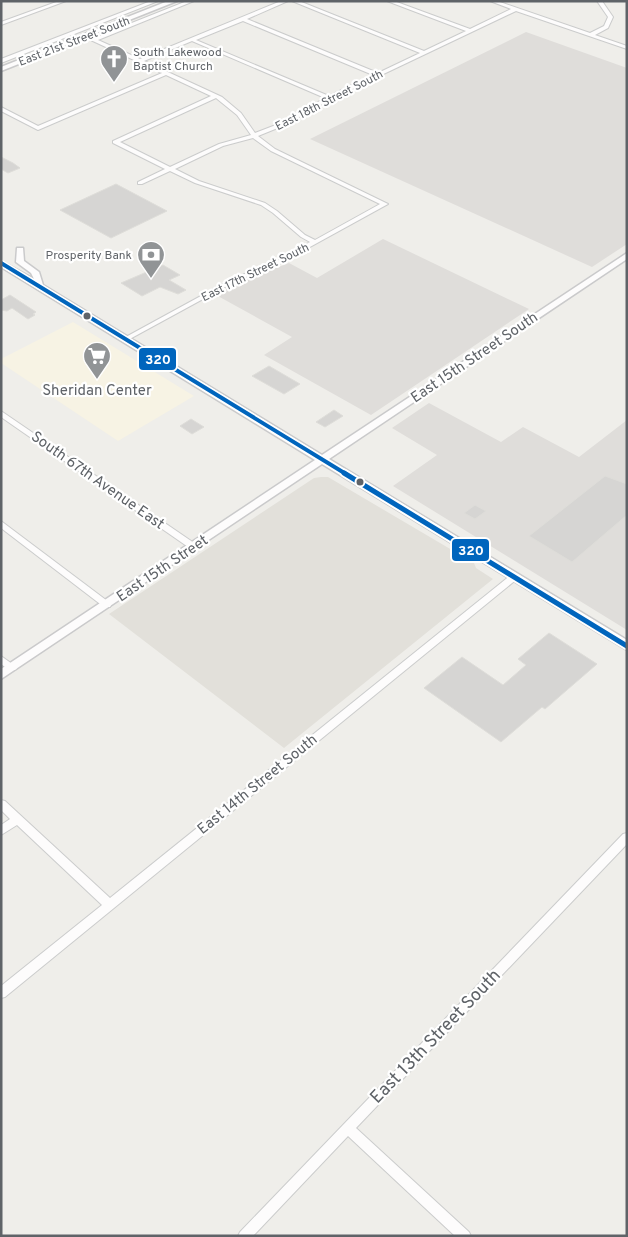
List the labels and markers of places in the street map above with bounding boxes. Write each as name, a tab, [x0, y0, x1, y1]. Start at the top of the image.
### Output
church icon: South Lakewood Baptist Church	[99, 44, 129, 83]
place label: South Lakewood Baptist Church	[133, 45, 222, 75]
bank icon: Prosperity Bank	[136, 240, 166, 279]
place label: Prosperity Bank	[46, 248, 132, 264]
unlabelled marker	[82, 311, 92, 321]
supermarket icon: Sheridan Center	[82, 341, 112, 380]
place label: Sheridan Center	[42, 382, 152, 401]
unlabelled marker	[355, 477, 365, 487]

